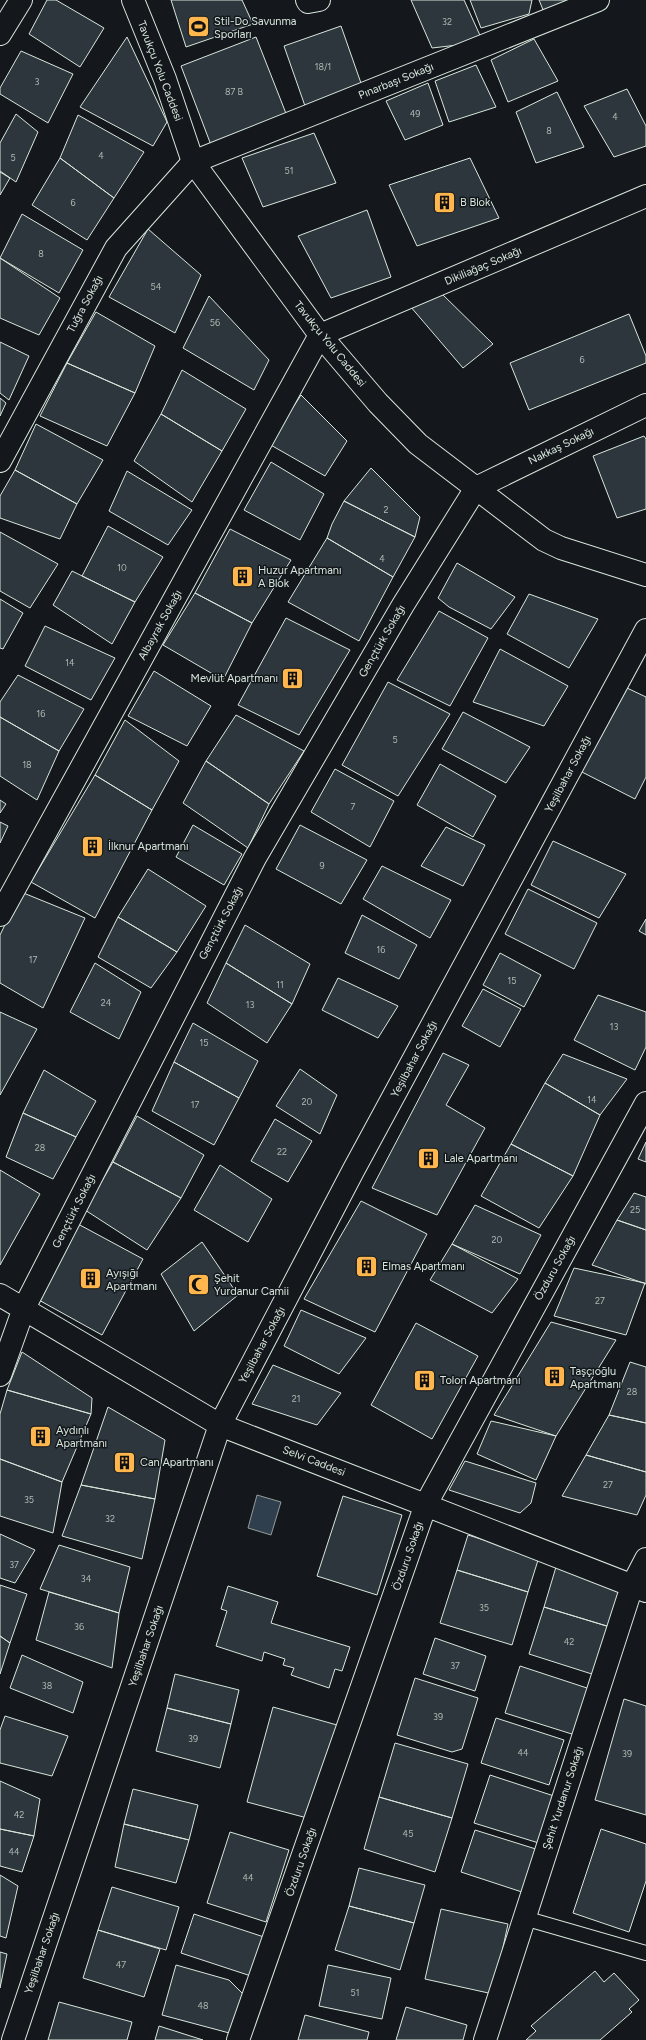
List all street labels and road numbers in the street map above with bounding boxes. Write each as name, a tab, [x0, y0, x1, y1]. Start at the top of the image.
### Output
street label: Tavukçu Yolu Caddesi	[135, 19, 185, 123]
street label: Pınarbaşı Sokağı	[357, 60, 435, 102]
street label: Dikiliağaç Sokağı	[443, 244, 523, 288]
street label: Tuğra Sokağı	[64, 273, 106, 335]
street label: Tavukçu Yolu Caddesi	[291, 299, 369, 389]
street label: Nakkaş Sokağı	[526, 425, 596, 467]
street label: Albayrak Sokağı	[135, 588, 185, 662]
street label: Gençtürk Sokağı	[356, 602, 408, 680]
street label: Yeşilbahar Sokağı	[542, 733, 594, 815]
street label: Gençtürk Sokağı	[196, 884, 246, 962]
street label: Yeşilbahar Sokağı	[388, 1018, 440, 1100]
street label: Gençtürk Sokağı	[50, 1172, 98, 1250]
street label: Özduru Sokağı	[531, 1233, 578, 1303]
street label: Yeşilbahar Sokağı	[236, 1304, 288, 1386]
street label: Selvi Caddesi	[281, 1443, 347, 1479]
street label: Özduru Sokağı	[389, 1519, 426, 1592]
street label: Yeşilbahar Sokağı	[126, 1604, 166, 1688]
street label: Şehit Yurdanur Sokağı	[540, 1745, 586, 1851]
street label: Özduru Sokağı	[282, 1825, 319, 1898]
street label: Yeşilbahar Sokağı	[22, 1911, 62, 1995]

